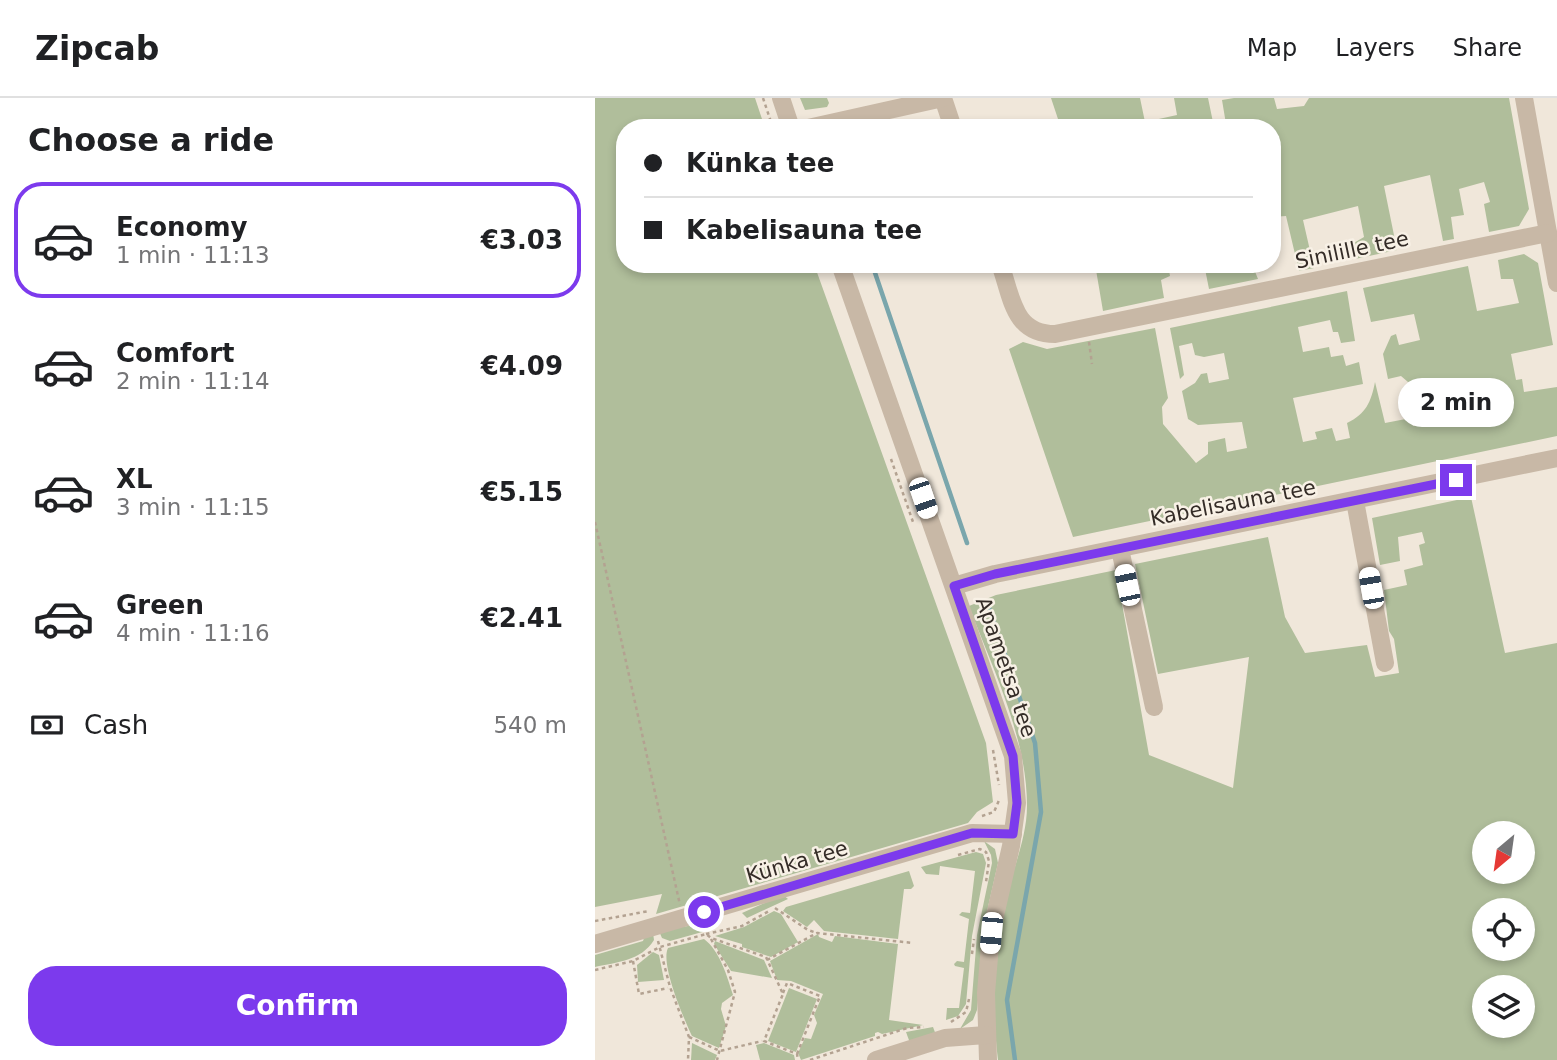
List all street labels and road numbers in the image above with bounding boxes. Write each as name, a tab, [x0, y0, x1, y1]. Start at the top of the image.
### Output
street label: Sinilille tee	[1293, 226, 1411, 274]
street label: Kabelisauna tee	[1148, 475, 1318, 531]
street label: Apametsa tee	[971, 594, 1041, 740]
street label: Künka tee	[743, 836, 851, 888]

